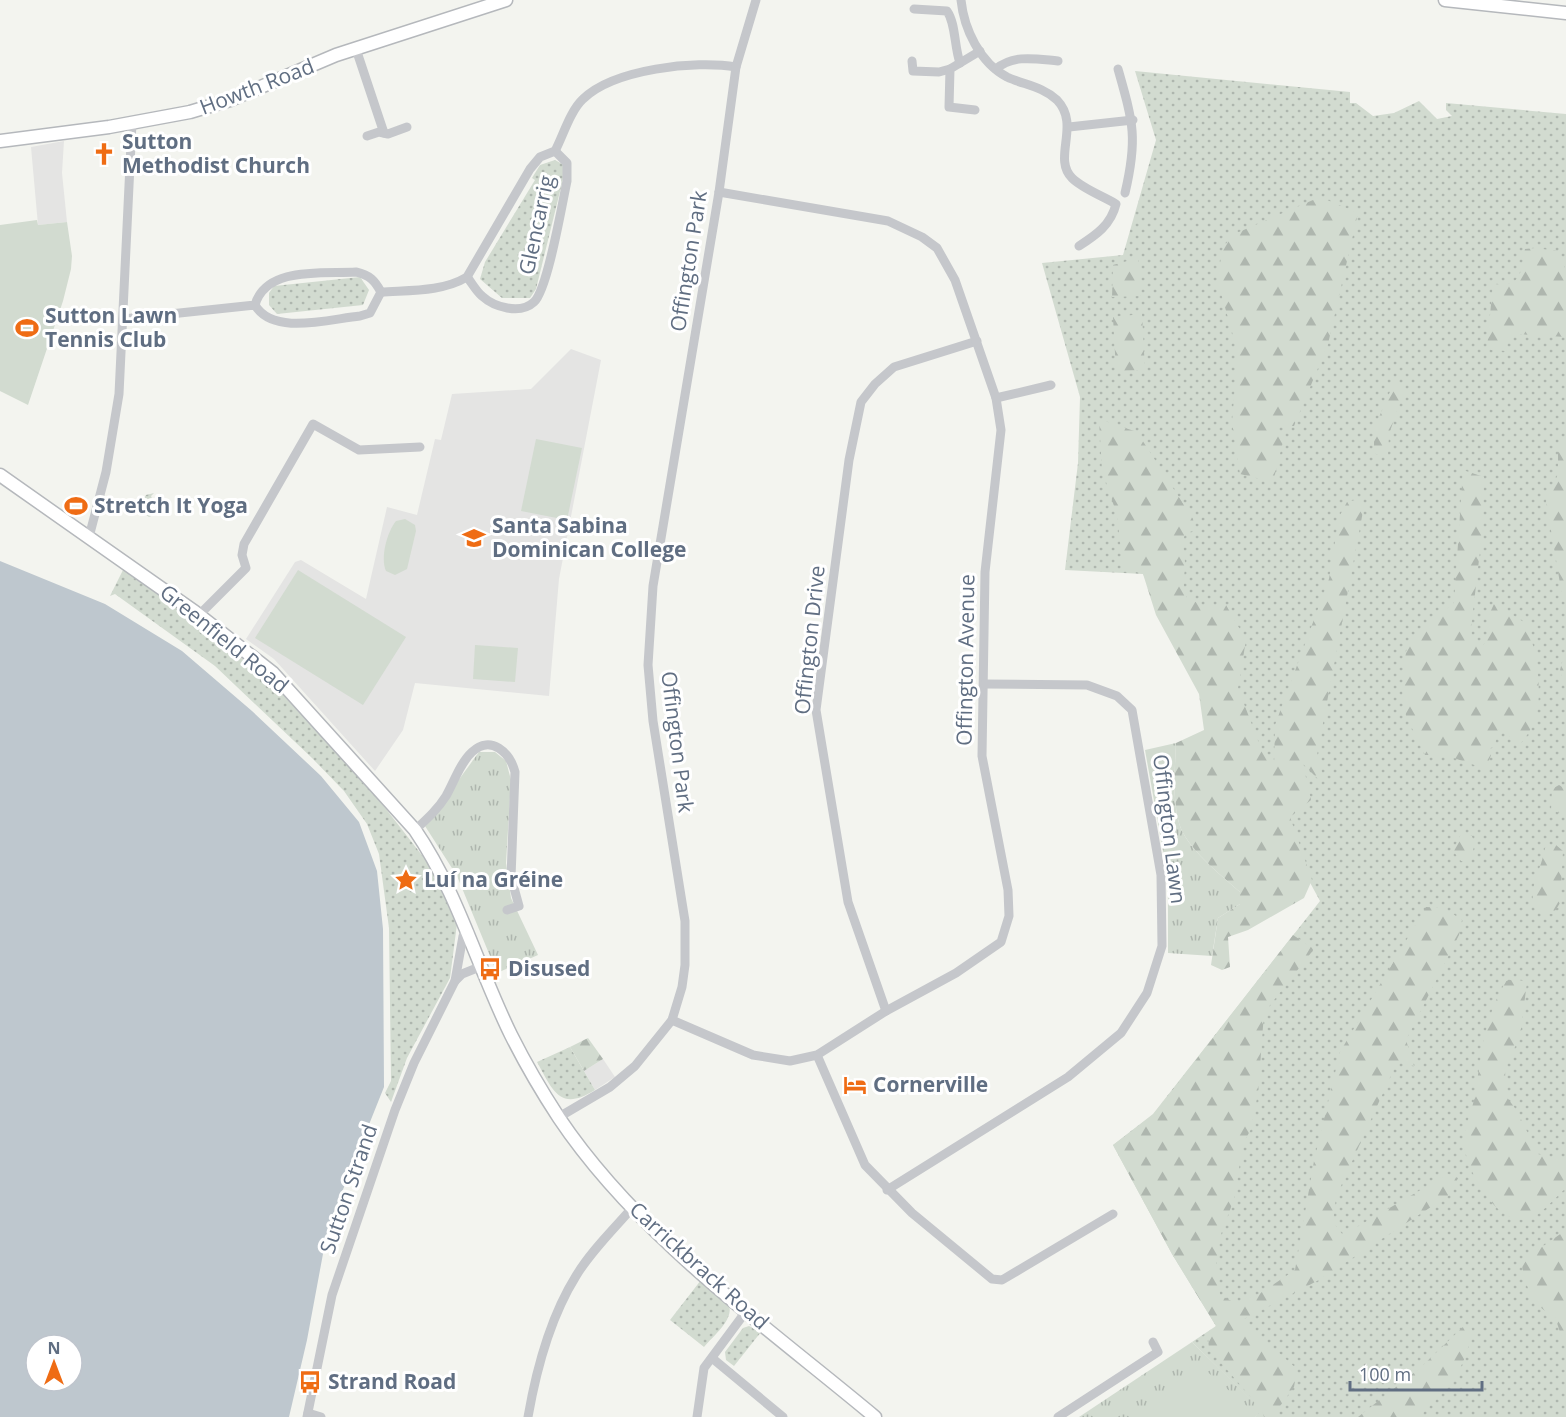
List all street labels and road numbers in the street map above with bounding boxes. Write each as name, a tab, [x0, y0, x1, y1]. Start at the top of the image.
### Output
street label: Howth Road	[195, 51, 318, 121]
street label: Glencarrig	[512, 173, 560, 277]
street label: Offington Park	[663, 188, 713, 333]
street label: Offington Drive	[787, 564, 831, 716]
street label: Offington Avenue	[950, 574, 980, 746]
street label: Greenfield Road	[154, 578, 295, 699]
street label: Offington Park	[655, 669, 701, 814]
street label: Offington Lawn	[1147, 753, 1193, 905]
street label: Sutton Strand	[313, 1120, 383, 1257]
street label: Carrickbrack Road	[624, 1195, 775, 1335]

